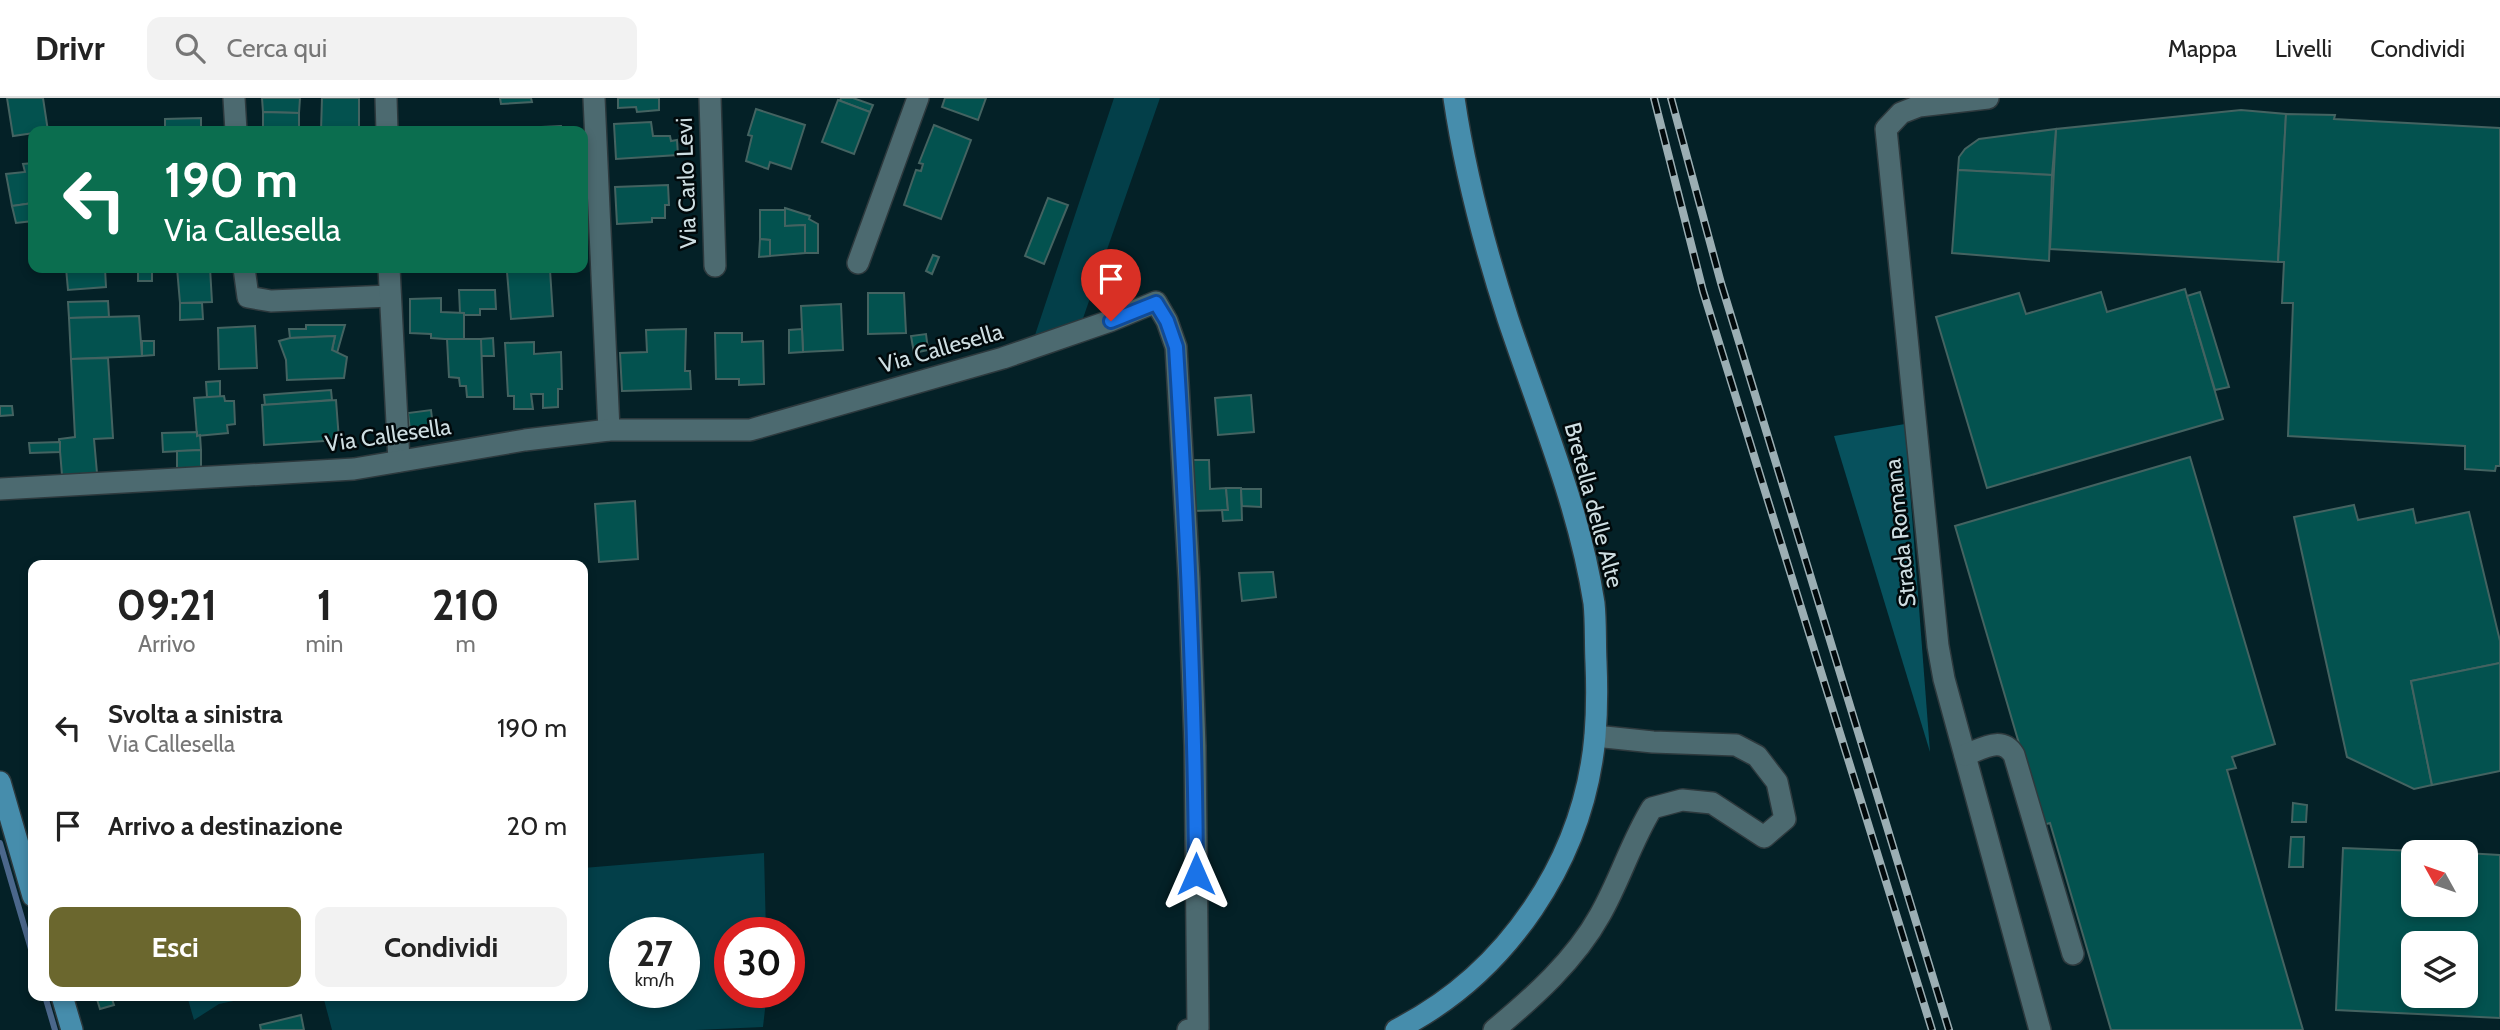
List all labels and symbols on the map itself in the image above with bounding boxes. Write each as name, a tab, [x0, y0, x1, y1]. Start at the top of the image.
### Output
street label: Via Carlo Levi	[670, 117, 702, 249]
pin	[1081, 249, 1141, 321]
street label: Via Callesella	[876, 317, 1006, 379]
street label: Via Callesella	[323, 412, 453, 458]
street label: Bretella delle Alte	[1558, 419, 1630, 591]
street label: Strada Romana	[1878, 457, 1922, 609]
position arrow	[1159, 837, 1233, 911]
north arrow	[2401, 840, 2478, 917]
speed limit sign: 30	[714, 917, 805, 1008]

